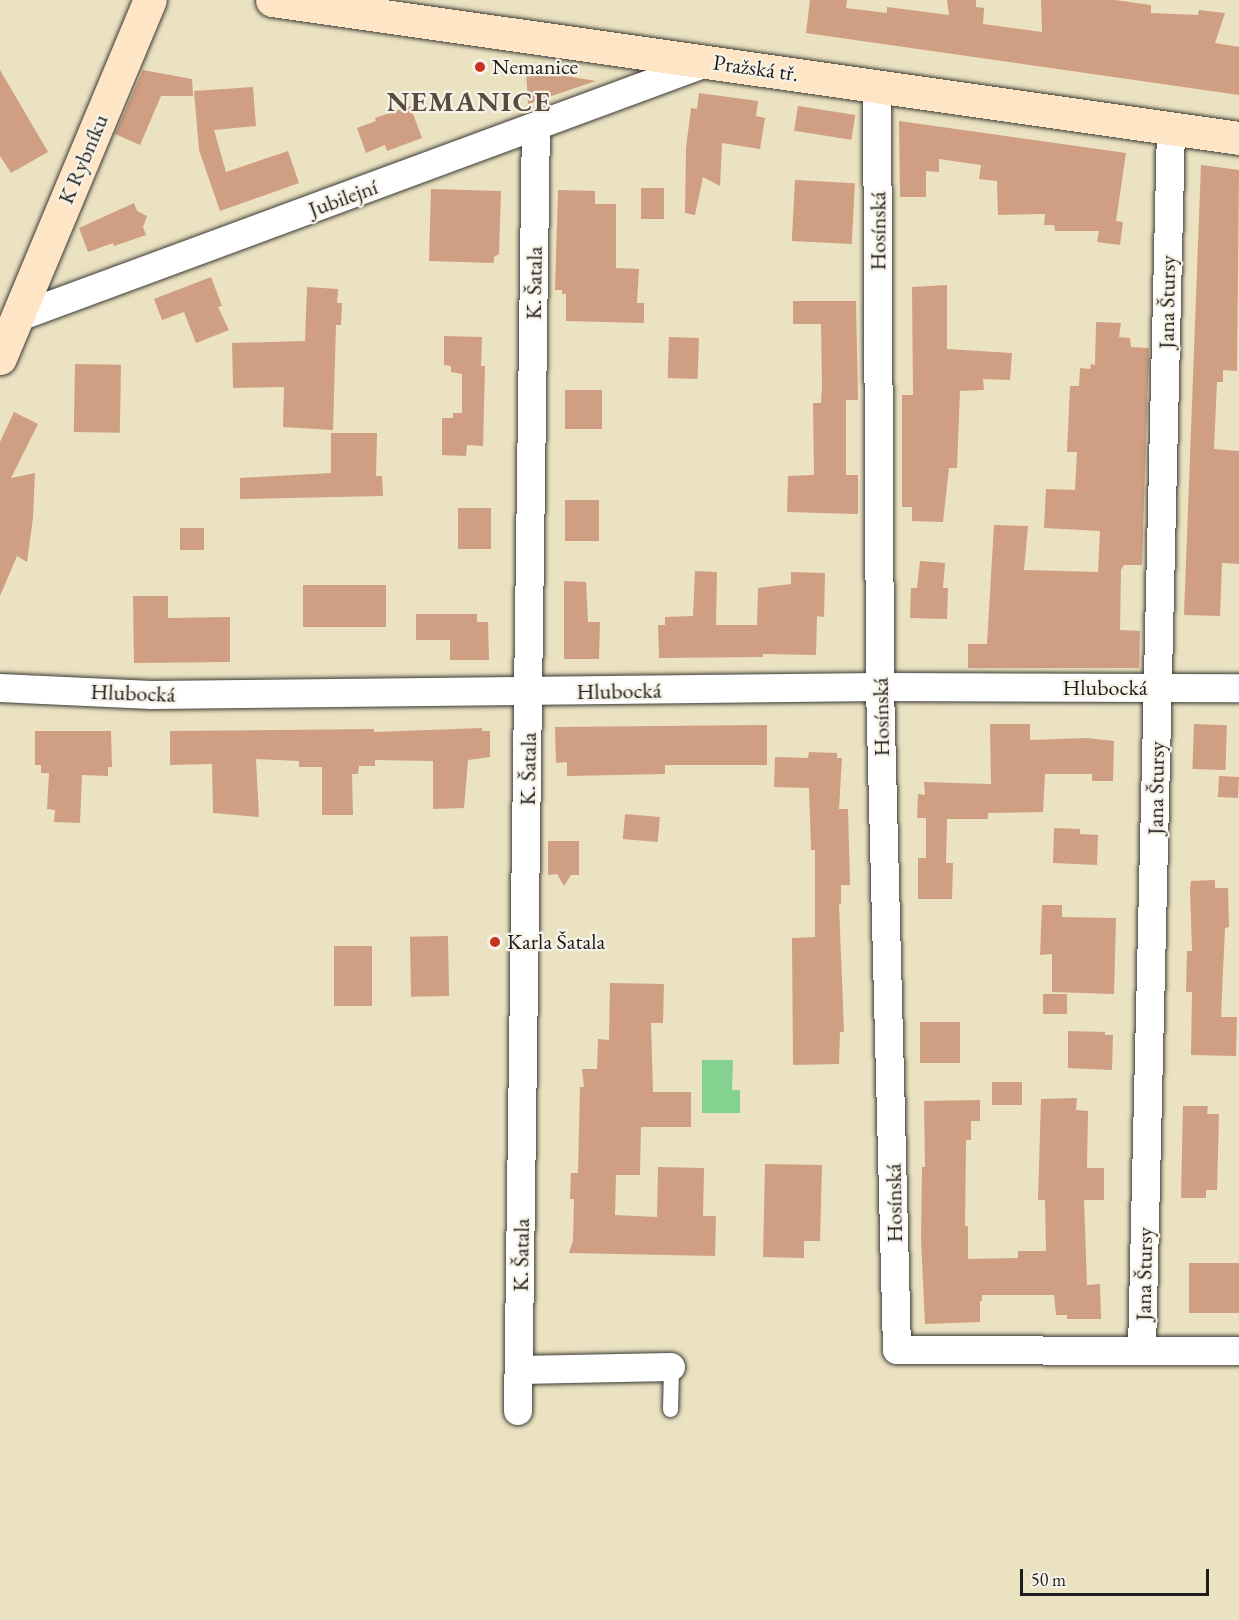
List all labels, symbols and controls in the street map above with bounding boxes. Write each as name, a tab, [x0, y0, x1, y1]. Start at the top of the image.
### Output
street label: Pražská tř.	[712, 49, 800, 87]
place label: Nemanice	[492, 54, 578, 80]
marker: Nemanice	[473, 60, 487, 74]
district label: NEMANICE	[386, 84, 552, 118]
street label: K Rybníku	[52, 110, 114, 208]
street label: Jubilejní	[305, 173, 381, 223]
street label: Hosínská	[865, 191, 891, 271]
street label: K. Šatala	[520, 246, 548, 320]
street label: Jana Štursy	[1153, 255, 1181, 349]
street label: Hlubocká	[1063, 675, 1147, 701]
street label: Hlubocká	[576, 677, 662, 705]
street label: Hosínská	[867, 677, 895, 757]
street label: Hlubocká	[90, 678, 176, 708]
street label: K. Šatala	[514, 732, 542, 806]
street label: Jana Štursy	[1142, 741, 1170, 835]
place label: Karla Šatala	[507, 929, 605, 955]
marker: Karla Šatala	[488, 935, 502, 949]
street label: Hosínská	[880, 1163, 908, 1243]
street label: K. Šatala	[507, 1218, 535, 1292]
street label: Jana Štursy	[1130, 1227, 1158, 1321]
scale bar	[1023, 1557, 1212, 1595]
text: 50 m	[1031, 1568, 1066, 1591]

